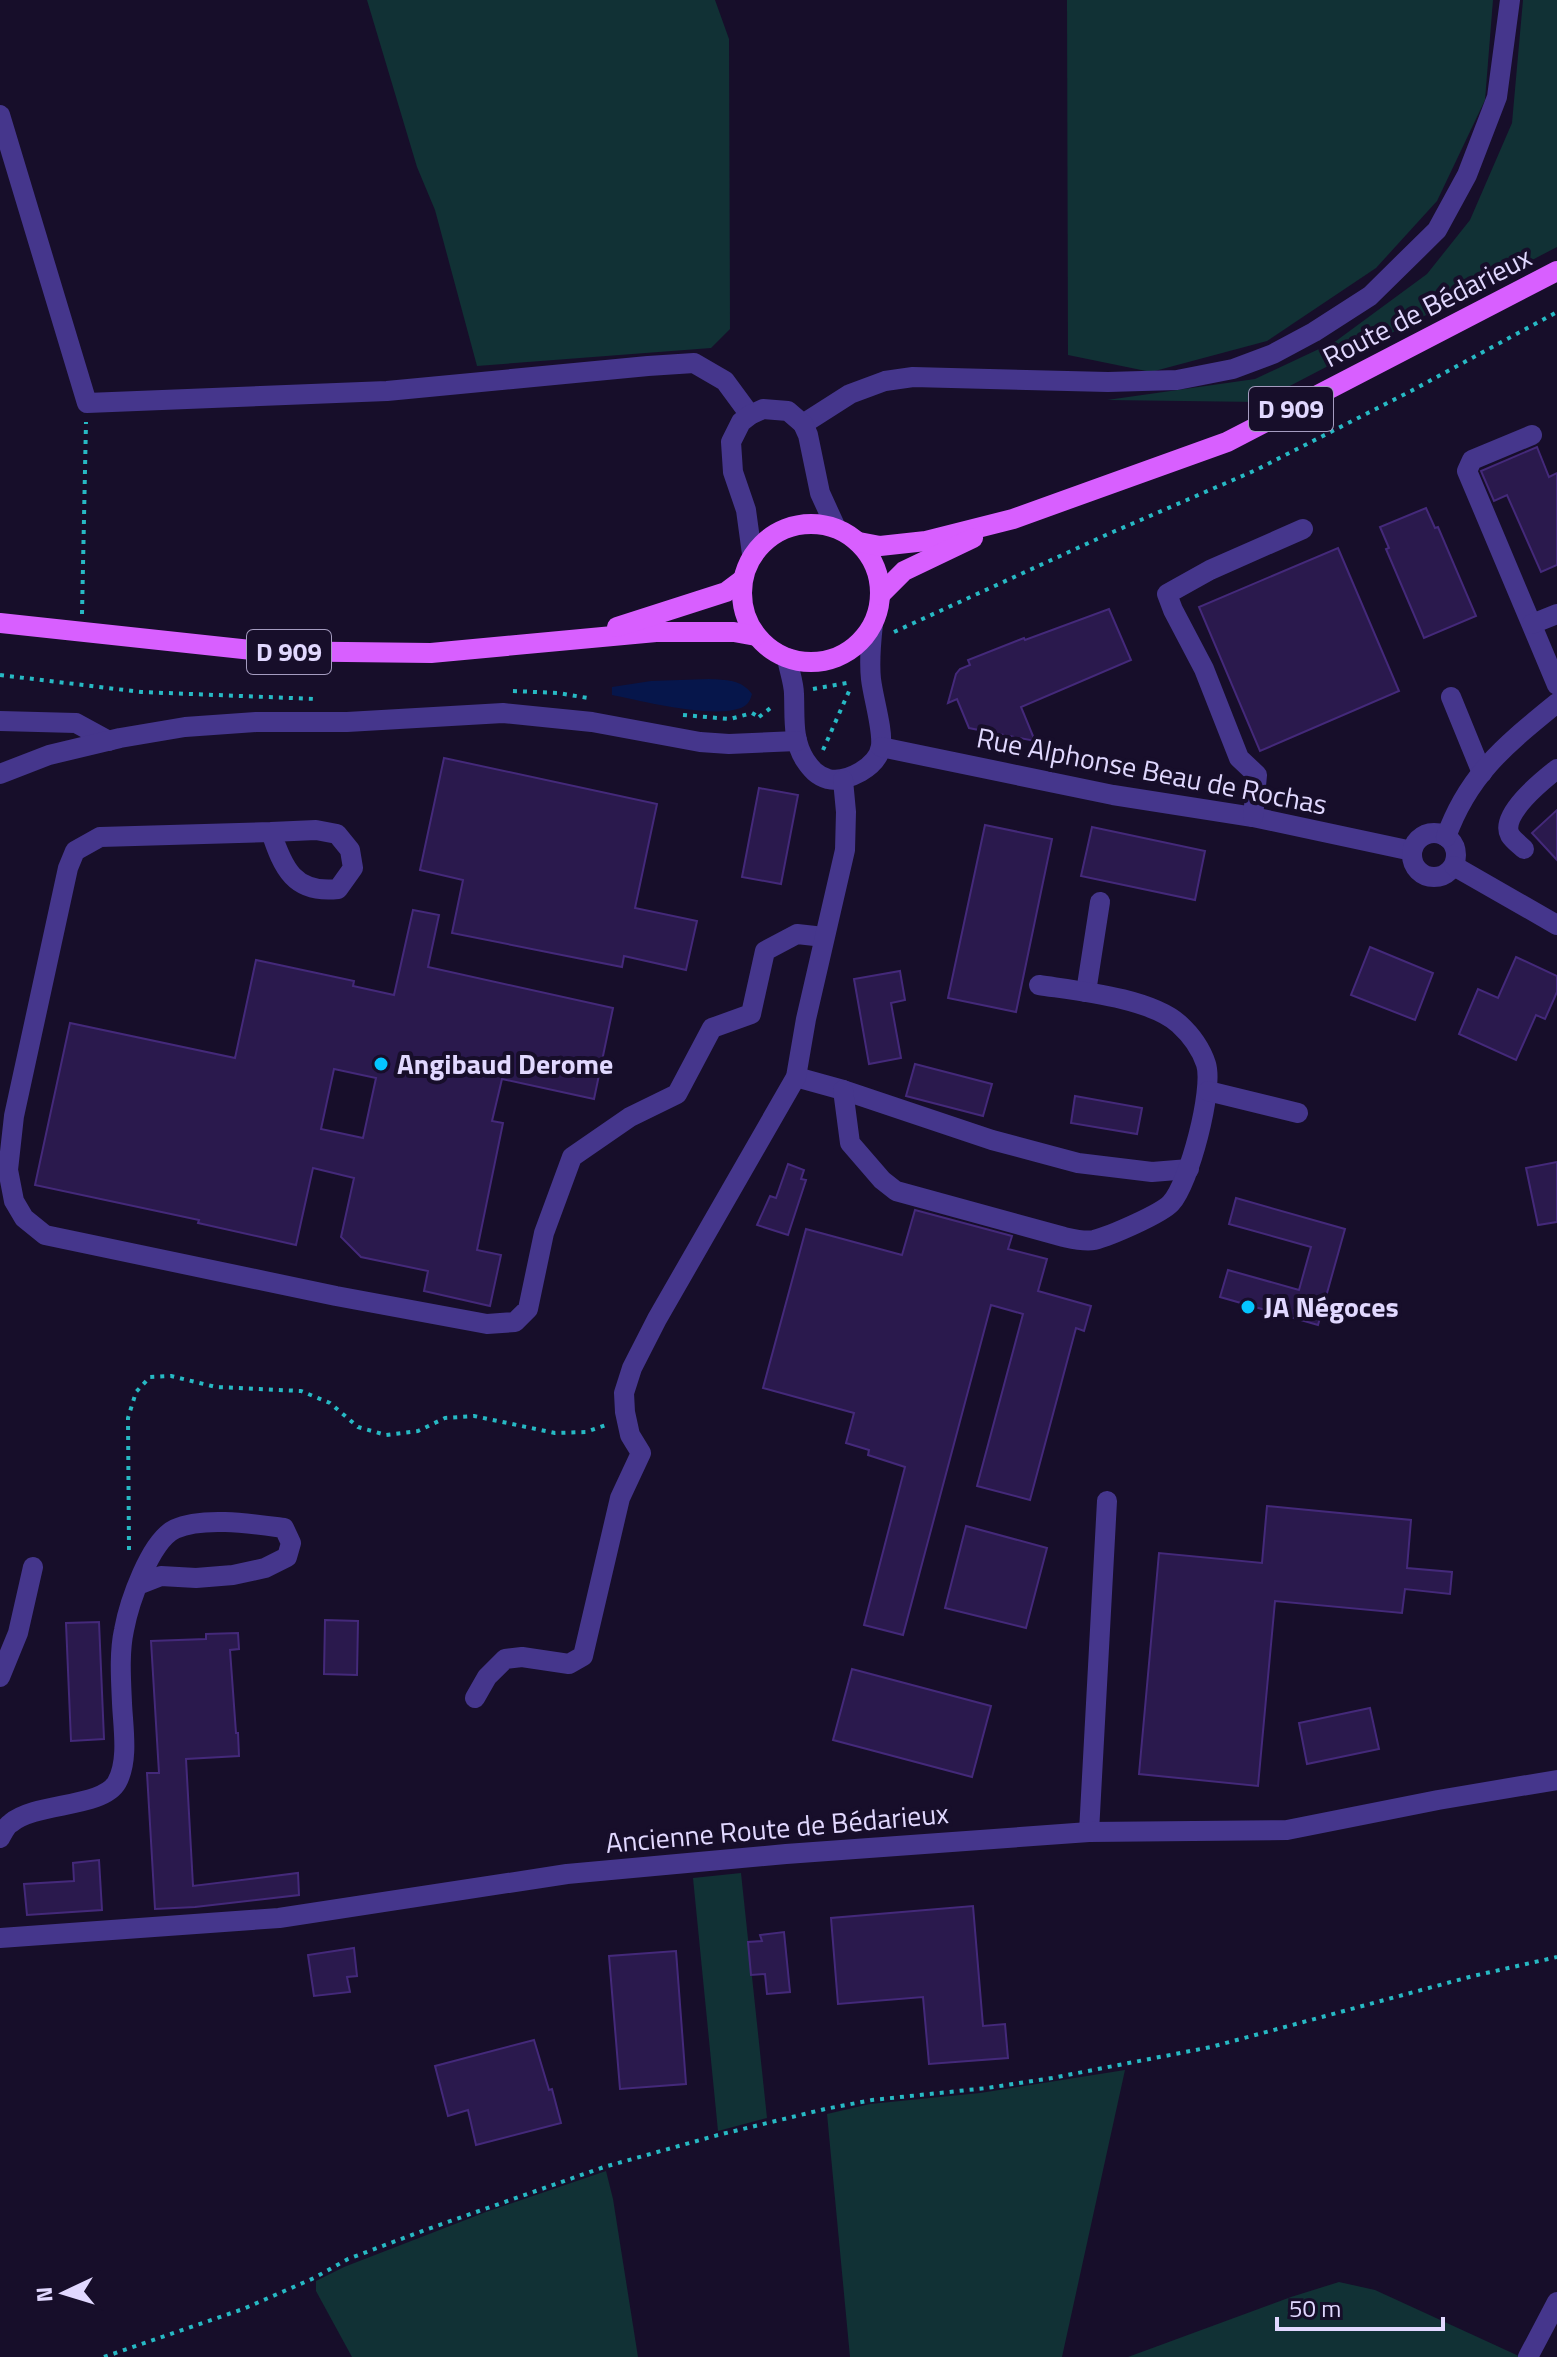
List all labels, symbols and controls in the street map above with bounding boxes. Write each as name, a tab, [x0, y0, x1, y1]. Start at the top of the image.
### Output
street label: Route de Bédarieux	[1315, 235, 1539, 378]
road number: D 909	[1249, 387, 1333, 431]
road number: D 909	[247, 630, 331, 674]
street label: Rue Alphonse Beau de Rochas	[973, 715, 1331, 826]
place label: Angibaud Derome	[397, 1042, 613, 1085]
marker: Angibaud Derome	[372, 1055, 390, 1073]
place label: JA Négoces	[1264, 1285, 1399, 1328]
marker: JA Négoces	[1239, 1298, 1257, 1316]
street label: Ancienne Route de Bédarieux	[604, 1791, 951, 1864]
north arrow	[24, 2253, 104, 2333]
scale bar	[1277, 2281, 1443, 2331]
text: N	[27, 2286, 62, 2303]
text: 50 m	[1289, 2290, 1341, 2326]

